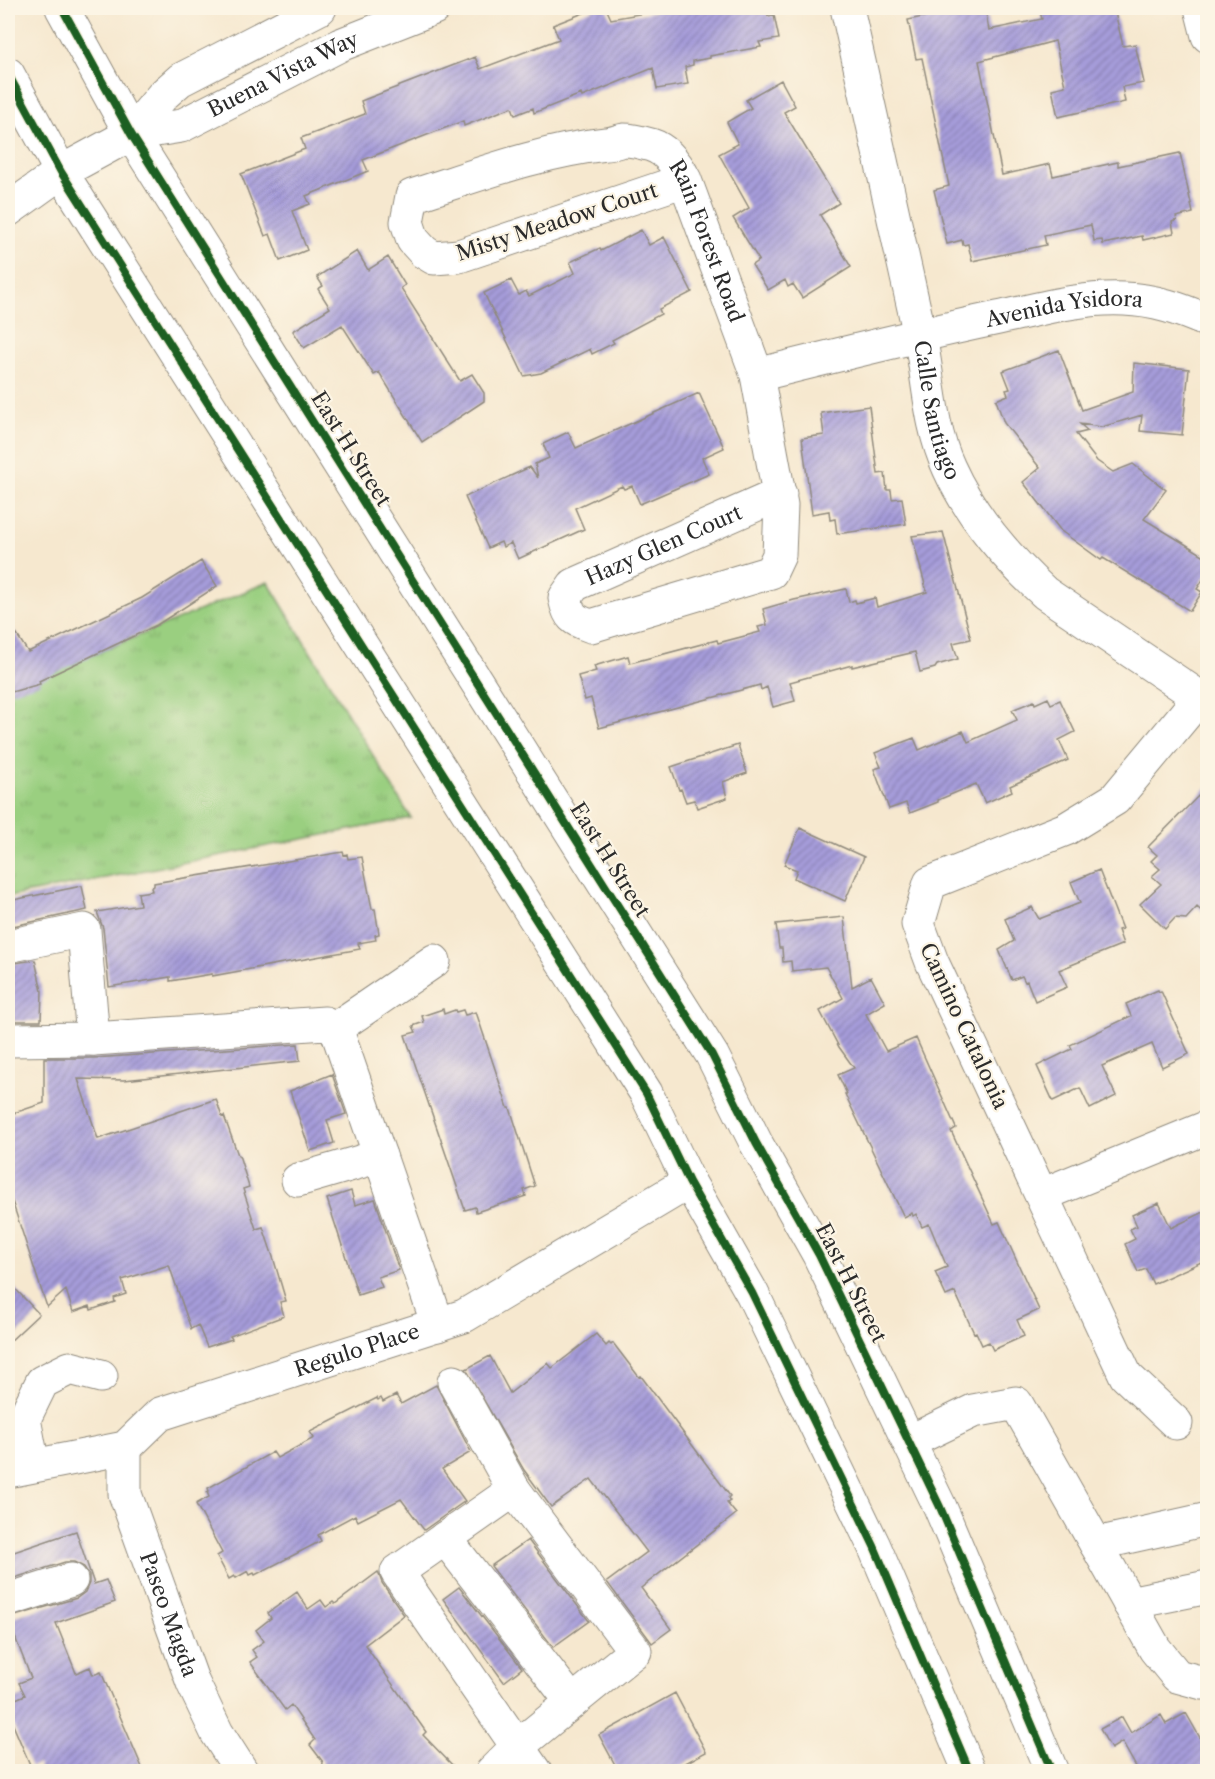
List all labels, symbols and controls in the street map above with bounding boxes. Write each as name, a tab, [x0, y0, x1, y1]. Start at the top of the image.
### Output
street label: Buena Vista Way	[204, 26, 362, 122]
street label: Rain Forest Road	[664, 155, 749, 326]
street label: Misty Meadow Court	[453, 177, 661, 266]
street label: Avenida Ysidora	[982, 286, 1145, 332]
street label: Calle Santiago	[909, 338, 966, 484]
street label: East H Street	[306, 387, 397, 511]
street label: Hazy Glen Court	[581, 499, 746, 590]
street label: East H Street	[565, 798, 656, 922]
street label: Camino Catalonia	[915, 939, 1014, 1114]
street label: East H Street	[811, 1219, 893, 1347]
street label: Regulo Place	[291, 1318, 422, 1382]
street label: Paseo Magda	[135, 1548, 203, 1681]

